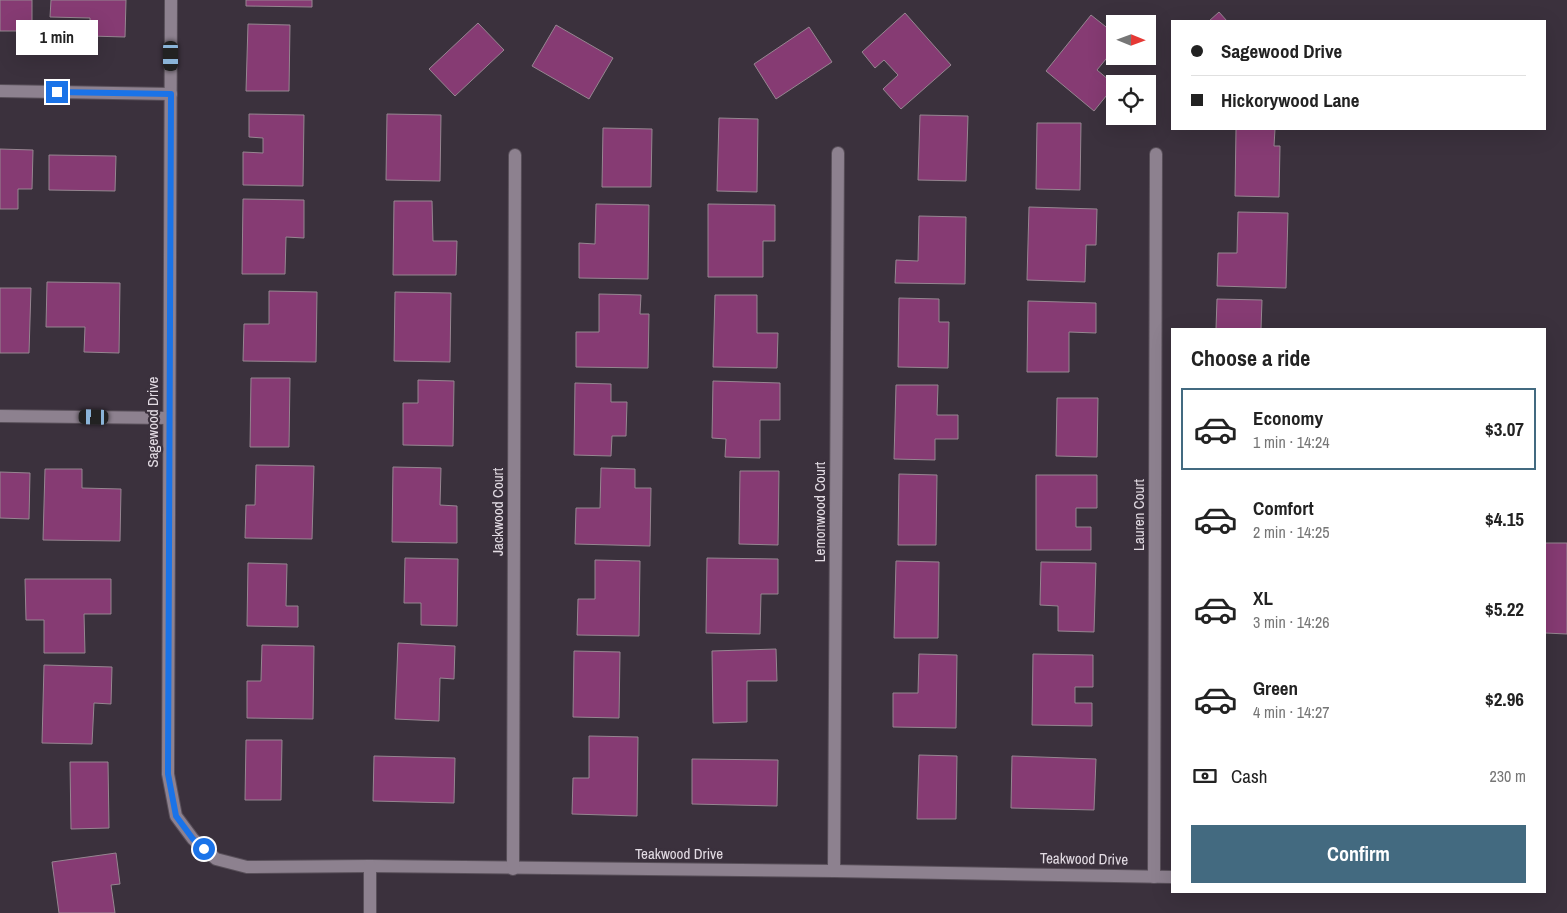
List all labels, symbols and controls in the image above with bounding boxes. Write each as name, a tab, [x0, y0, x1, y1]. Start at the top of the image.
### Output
north arrow	[1106, 15, 1156, 65]
map controls	[1106, 15, 1156, 125]
callout: 1 min	[16, 19, 98, 54]
text: 1 min	[40, 26, 74, 48]
text: Sagewood Drive	[1221, 38, 1342, 64]
car	[163, 41, 178, 71]
button: locate	[1106, 75, 1156, 125]
route end	[46, 81, 68, 103]
text: Hickorywood Lane	[1221, 87, 1360, 113]
text: Choose a ride	[1191, 343, 1310, 373]
street label: Sagewood Drive	[142, 376, 163, 467]
text: Economy	[1253, 405, 1323, 431]
icon: car	[1193, 407, 1238, 452]
car	[78, 409, 109, 425]
text: $3.07	[1485, 416, 1524, 442]
text: 1 min · 14:24	[1253, 431, 1330, 453]
street label: Lemonwood Court	[809, 461, 830, 562]
street label: Jackwood Court	[487, 467, 508, 556]
street label: Lauren Court	[1128, 479, 1149, 551]
text: Comfort	[1253, 495, 1314, 521]
icon: car	[1193, 497, 1238, 542]
text: $4.15	[1485, 506, 1524, 532]
text: 2 min · 14:25	[1253, 521, 1330, 543]
text: XL	[1253, 585, 1273, 611]
icon: car	[1193, 587, 1238, 632]
text: $5.22	[1485, 596, 1524, 622]
text: 3 min · 14:26	[1253, 611, 1330, 633]
text: Green	[1253, 675, 1298, 701]
icon: car	[1193, 677, 1238, 722]
text: $2.96	[1485, 686, 1524, 712]
text: 4 min · 14:27	[1253, 701, 1330, 723]
icon: cash	[1191, 762, 1219, 790]
text: Cash	[1231, 763, 1267, 789]
text: 230 m	[1490, 765, 1526, 787]
button: Confirm	[1191, 825, 1526, 883]
route start	[193, 838, 215, 860]
street label: Teakwood Drive	[635, 843, 723, 864]
street label: Teakwood Drive	[1040, 847, 1128, 870]

